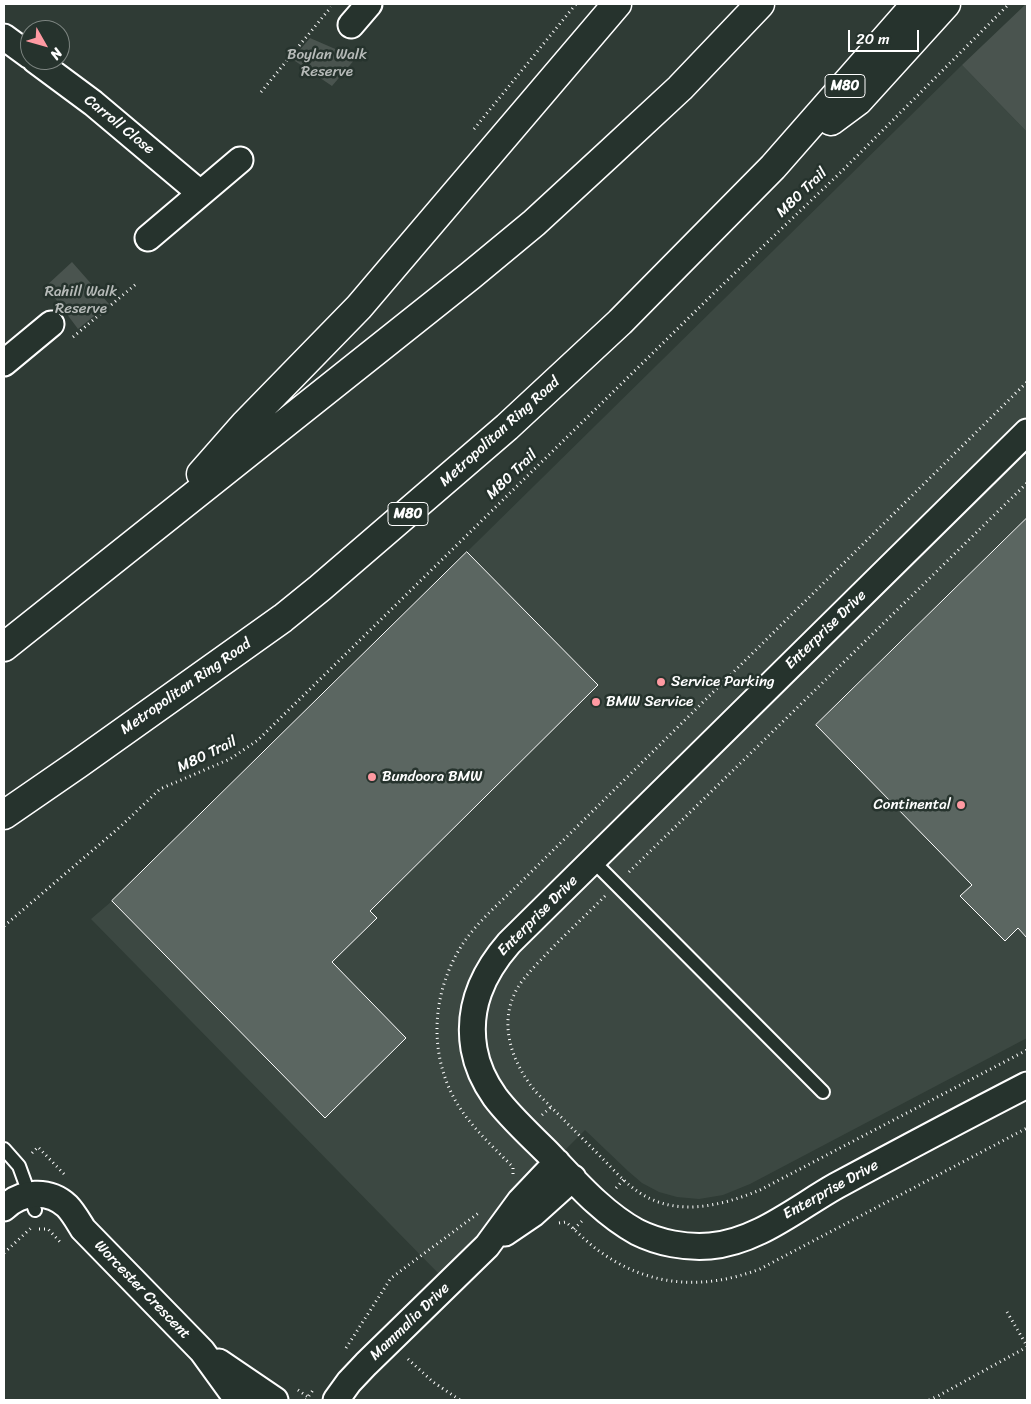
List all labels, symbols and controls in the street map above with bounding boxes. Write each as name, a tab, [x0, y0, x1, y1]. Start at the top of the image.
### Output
north arrow	[20, 20, 70, 70]
scale bar	[851, 20, 922, 52]
text: 20 m	[856, 26, 890, 52]
text: N	[44, 42, 69, 65]
park label: Boylan Walk Reserve	[287, 46, 367, 81]
road number: M80	[825, 74, 865, 98]
street label: Carroll Close	[80, 91, 158, 159]
street label: M80 Trail	[773, 164, 831, 222]
park label: Rahill Walk Reserve	[45, 283, 117, 318]
street label: Metropolitan Ring Road	[436, 373, 564, 491]
street label: M80 Trail	[483, 446, 541, 504]
road number: M80	[388, 502, 428, 526]
street label: Enterprise Drive	[782, 587, 870, 673]
street label: Metropolitan Ring Road	[117, 635, 255, 739]
place label: Service Parking	[671, 673, 775, 691]
marker: Service Parking	[655, 676, 667, 688]
place label: BMW Service	[606, 693, 693, 711]
marker: BMW Service	[590, 696, 602, 708]
street label: M80 Trail	[174, 733, 240, 777]
place label: Bundoora BMW	[382, 768, 482, 786]
marker: Bundoora BMW	[366, 771, 378, 783]
place label: Continental	[873, 796, 951, 814]
marker: Continental	[955, 799, 967, 811]
street label: Enterprise Drive	[494, 872, 582, 960]
street label: Enterprise Drive	[780, 1156, 882, 1224]
street label: Worcester Crescent	[90, 1237, 194, 1343]
street label: Mammalia Drive	[366, 1279, 454, 1365]

